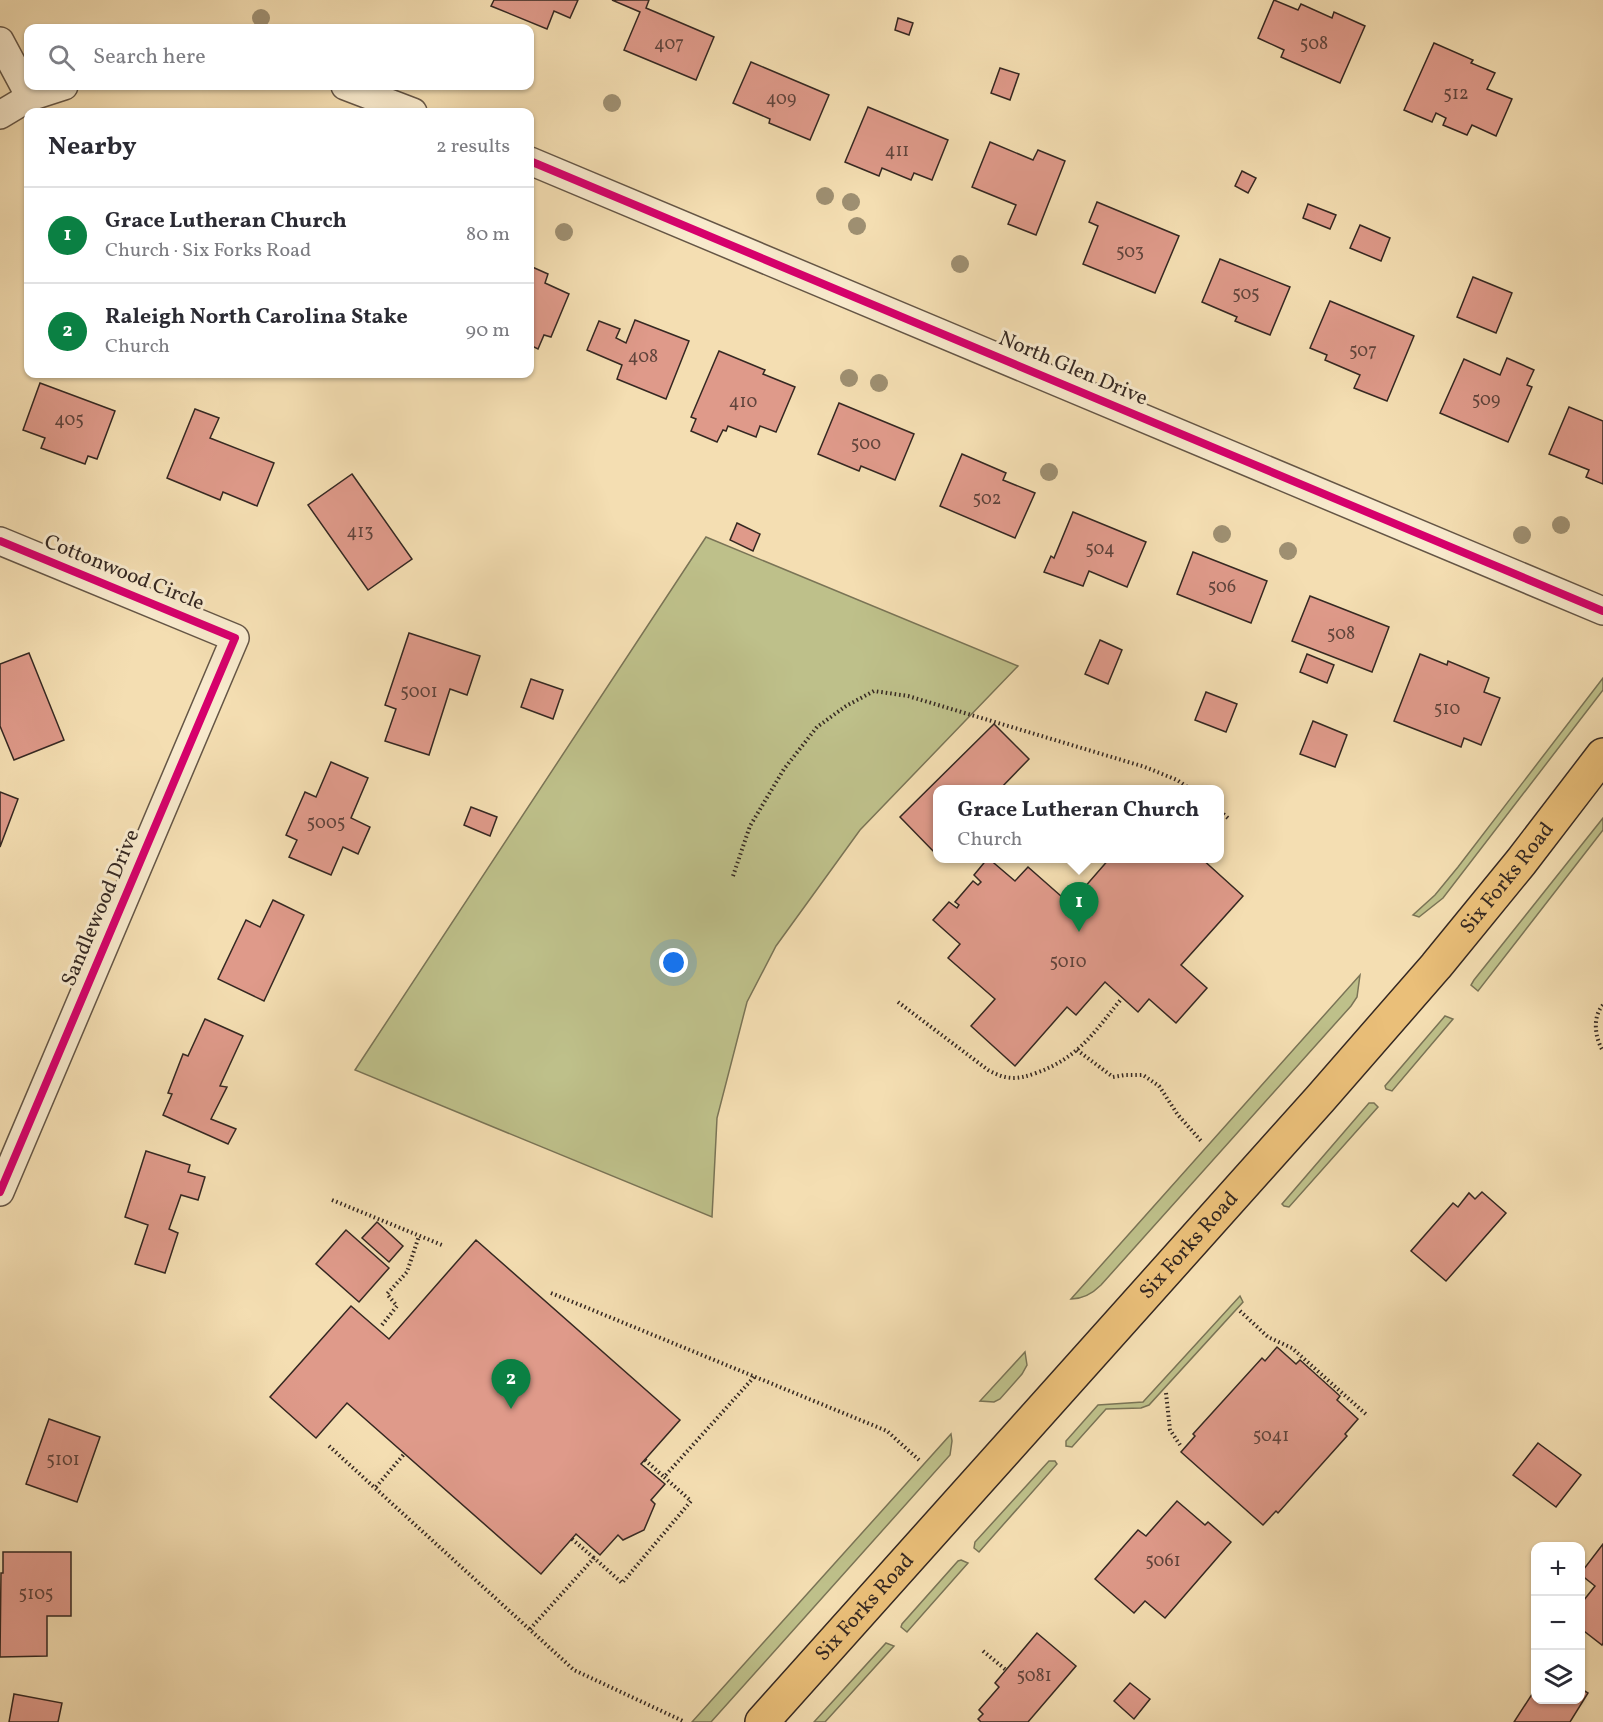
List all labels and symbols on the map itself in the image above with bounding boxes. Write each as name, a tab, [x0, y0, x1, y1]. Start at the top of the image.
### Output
house number: 407	[654, 32, 684, 57]
house number: 508	[1300, 32, 1328, 57]
house number: 512	[1443, 82, 1469, 107]
house number: 409	[766, 87, 796, 112]
house number: 411	[885, 139, 909, 164]
house number: 503	[1116, 240, 1144, 265]
house number: 505	[1232, 282, 1260, 307]
street label: North Glen Drive	[994, 325, 1152, 413]
house number: 507	[1349, 339, 1377, 364]
house number: 408	[628, 345, 658, 370]
house number: 509	[1472, 388, 1500, 413]
house number: 410	[729, 390, 757, 415]
house number: 405	[54, 408, 84, 433]
house number: 500	[851, 432, 881, 457]
house number: 502	[973, 487, 1001, 512]
house number: 413	[347, 520, 373, 545]
street label: Cottonwood Circle	[40, 528, 208, 618]
house number: 504	[1085, 537, 1115, 562]
house number: 506	[1208, 575, 1236, 600]
house number: 508	[1327, 622, 1355, 647]
house number: 5001	[400, 680, 438, 705]
house number: 510	[1434, 697, 1460, 722]
house number: 5005	[307, 811, 345, 836]
street label: Six Forks Road	[1453, 816, 1561, 940]
street label: Sandlewood Drive	[55, 825, 147, 991]
pin: 1	[1060, 882, 1098, 932]
your location	[659, 948, 688, 977]
house number: 5010	[1050, 950, 1087, 975]
street label: Six Forks Road	[1133, 1185, 1245, 1306]
pin: 2	[492, 1360, 530, 1409]
house number: 5041	[1253, 1424, 1289, 1449]
house number: 5101	[46, 1448, 80, 1473]
street label: Six Forks Road	[809, 1547, 921, 1668]
house number: 5061	[1145, 1549, 1181, 1574]
house number: 5105	[19, 1582, 53, 1607]
house number: 5081	[1016, 1664, 1052, 1689]

